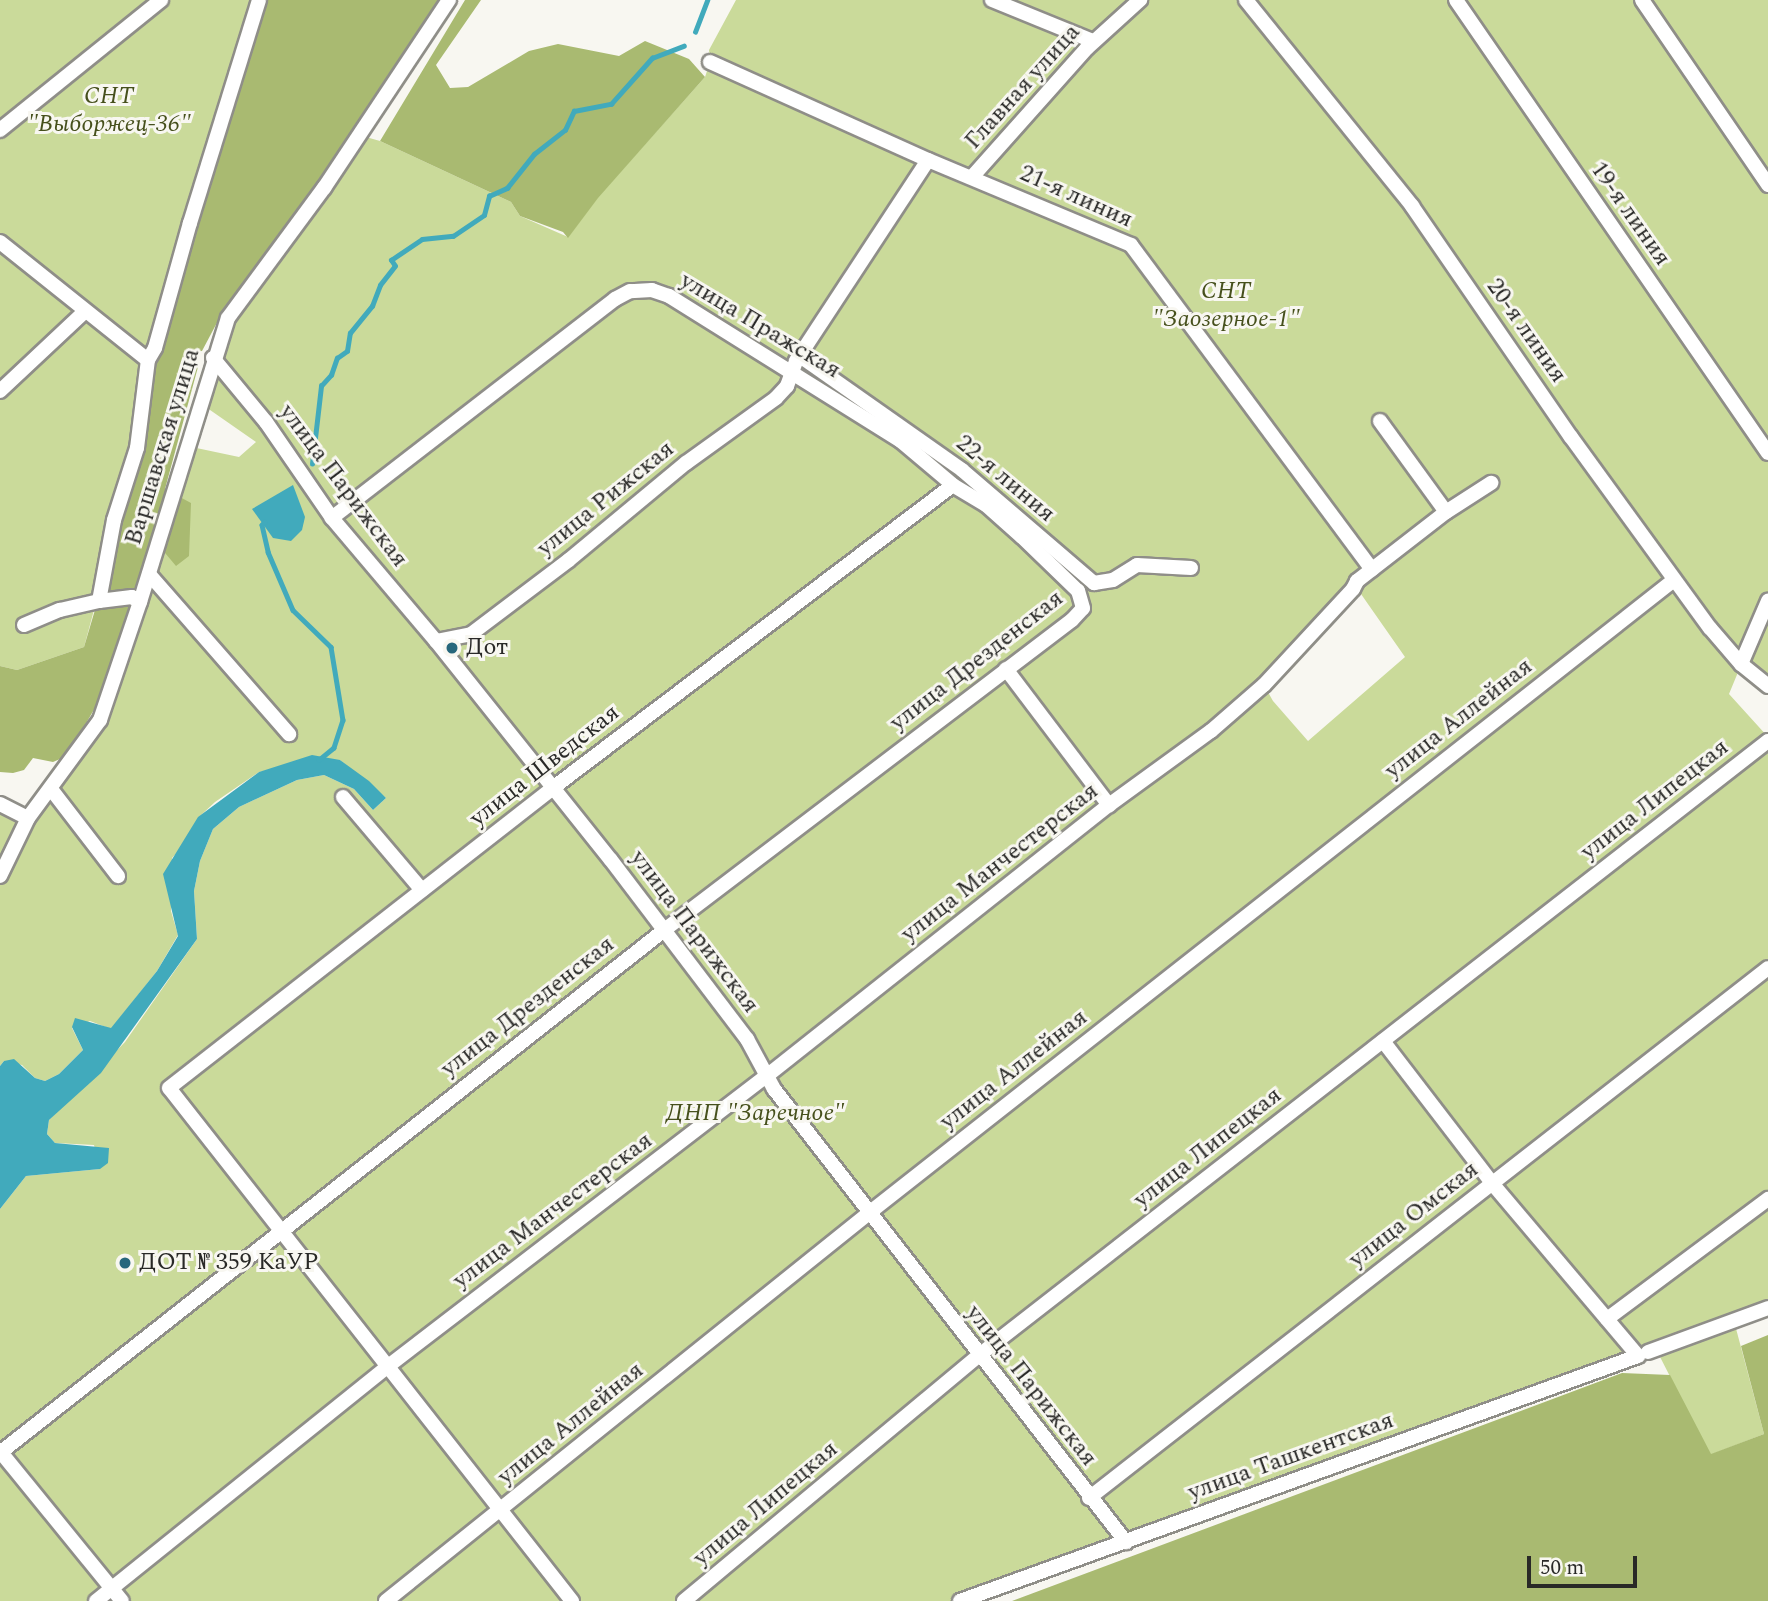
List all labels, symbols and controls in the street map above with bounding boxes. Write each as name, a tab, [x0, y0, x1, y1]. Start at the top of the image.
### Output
street label: Главная улица	[959, 18, 1087, 156]
park label: СНТ "Выборжец-36"	[27, 83, 191, 139]
street label: 19-я линия	[1584, 156, 1676, 272]
street label: 21-я линия	[1015, 159, 1137, 235]
street label: улица Пражская	[675, 267, 845, 385]
street label: 20-я линия	[1480, 273, 1572, 389]
park label: СНТ "Заозерное-1"	[1152, 278, 1300, 334]
street label: Варшавская улица	[119, 345, 207, 549]
street label: улица Парижская	[272, 399, 414, 573]
street label: 22-я линия	[950, 429, 1060, 529]
street label: улица Рижская	[532, 435, 680, 563]
street label: улица Дрезденская	[885, 584, 1069, 738]
place label: Дот	[466, 634, 508, 662]
marker: Дот	[444, 640, 460, 656]
street label: улица Аллейная	[1380, 653, 1538, 785]
street label: улица Шведская	[465, 699, 625, 833]
street label: улица Липецкая	[1575, 733, 1735, 867]
street label: улица Манчестерская	[896, 777, 1104, 949]
street label: улица Парижская	[623, 845, 765, 1019]
street label: улица Дрезденская	[436, 930, 620, 1084]
street label: улица Аллейная	[935, 1004, 1093, 1136]
street label: улица Липецкая	[1128, 1081, 1288, 1215]
park label: ДНП "Заречное"	[666, 1100, 844, 1128]
street label: улица Манчестерская	[448, 1127, 658, 1295]
street label: улица Омская	[1344, 1156, 1484, 1274]
place label: ДОТ № 359 КаУР	[139, 1249, 319, 1277]
marker: ДОТ № 359 КаУР	[117, 1255, 133, 1271]
street label: улица Парижская	[959, 1300, 1103, 1472]
street label: улица Аллейная	[492, 1356, 650, 1492]
street label: улица Ташкентская	[1184, 1406, 1398, 1508]
street label: улица Липецкая	[688, 1435, 844, 1573]
scale bar	[1530, 1542, 1640, 1586]
text: 50 m	[1540, 1552, 1584, 1584]

